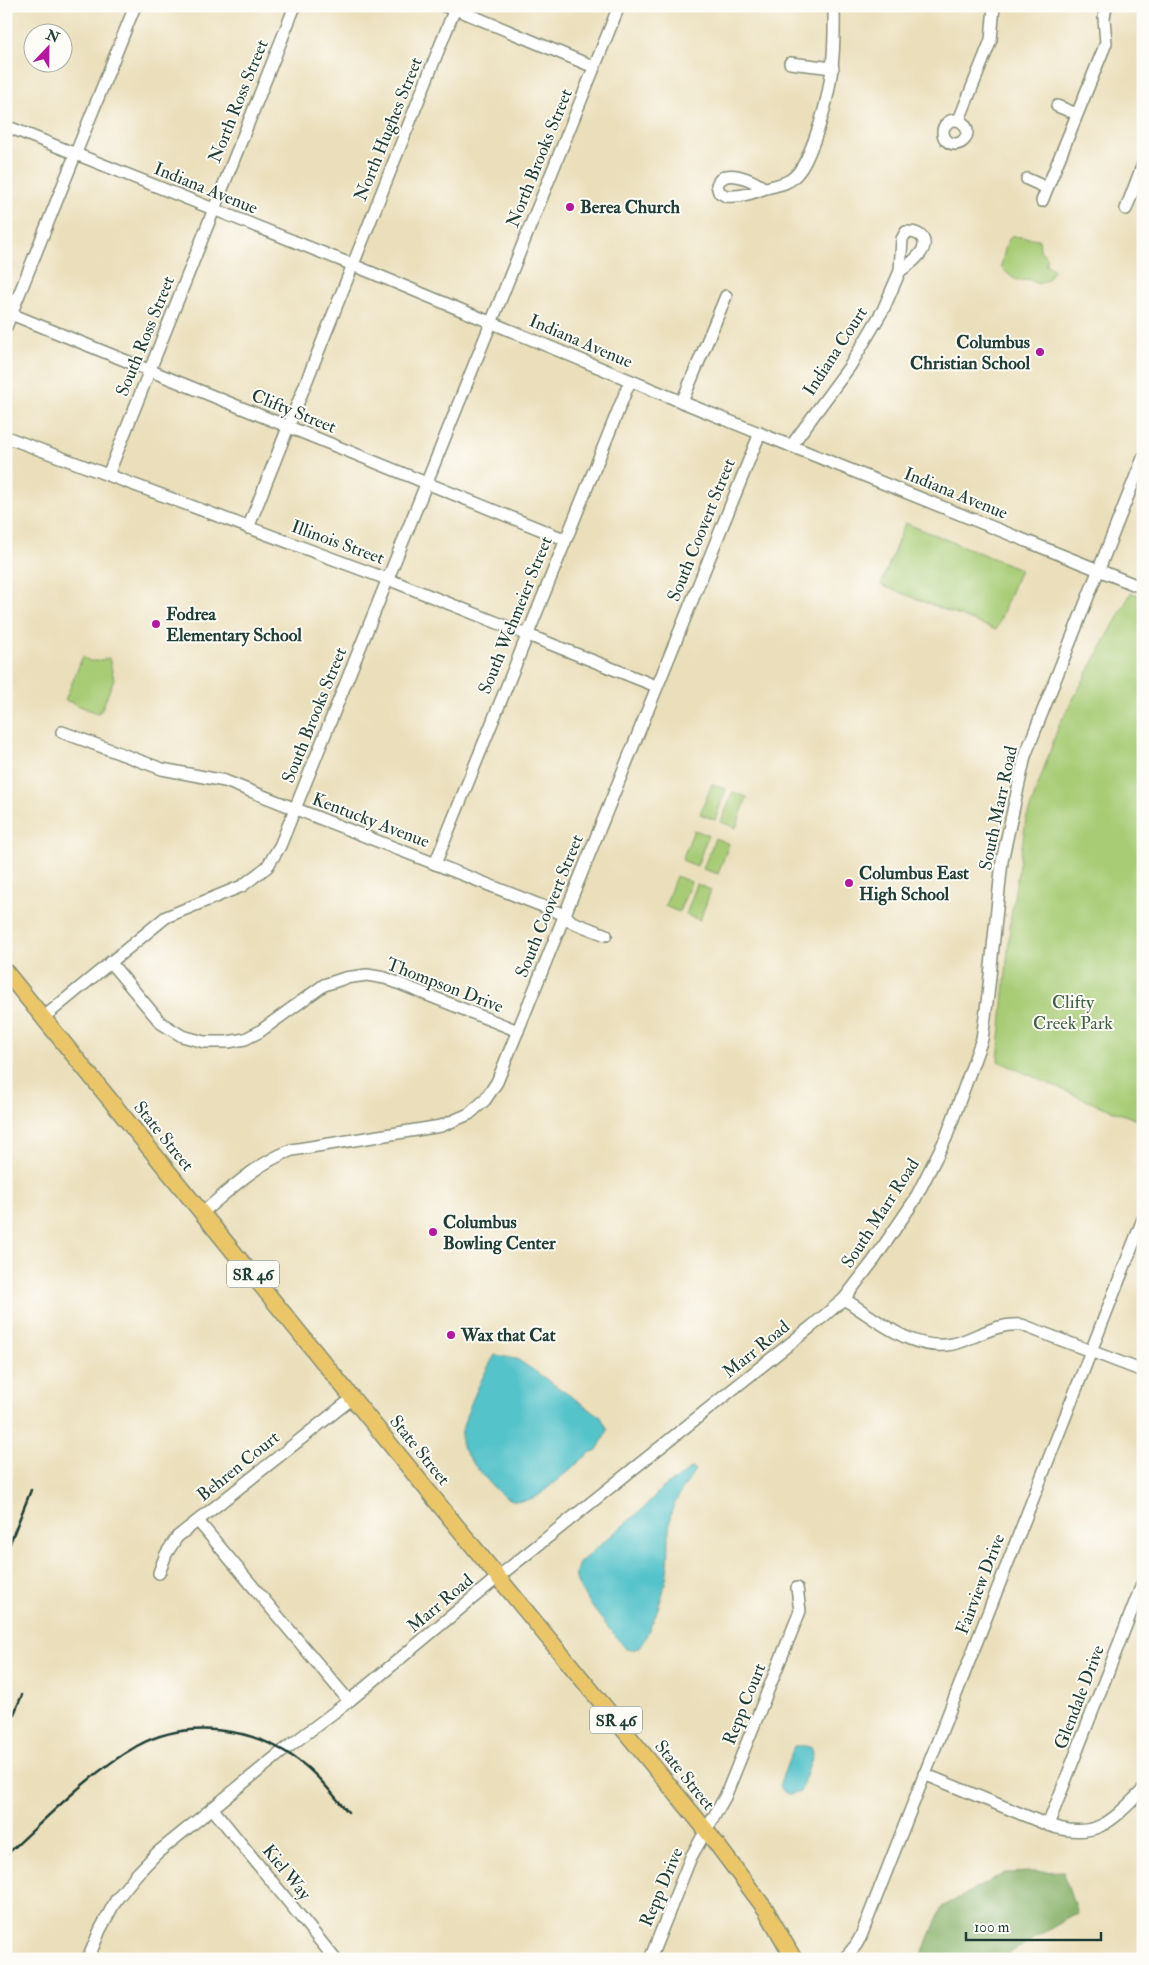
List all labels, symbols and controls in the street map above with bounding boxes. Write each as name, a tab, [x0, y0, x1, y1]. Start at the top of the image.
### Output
north arrow	[22, 22, 72, 72]
text: N	[43, 26, 62, 47]
street label: North Ross Street	[203, 36, 274, 166]
street label: North Hughes Street	[349, 54, 428, 205]
street label: North Brooks Street	[501, 85, 578, 231]
street label: Indiana Avenue	[150, 157, 262, 220]
place label: Berea Church	[580, 196, 680, 219]
marker: Berea Church	[564, 201, 576, 213]
street label: South Ross Street	[111, 272, 180, 400]
street label: Indiana Court	[798, 302, 873, 400]
street label: Indiana Avenue	[526, 309, 636, 374]
place label: Columbus Christian School	[910, 331, 1030, 375]
marker: Columbus Christian School	[1034, 346, 1046, 358]
street label: Clifty Street	[248, 384, 340, 439]
street label: South Coovert Street	[662, 455, 741, 605]
street label: Indiana Avenue	[900, 462, 1012, 525]
street label: Illinois Street	[288, 515, 388, 570]
street label: South Wehmeier Street	[473, 533, 558, 697]
place label: Fodrea Elementary School	[166, 603, 302, 647]
marker: Fodrea Elementary School	[150, 618, 162, 630]
street label: South Brooks Street	[277, 644, 352, 786]
street label: South Marr Road	[974, 744, 1023, 872]
street label: Kentucky Avenue	[309, 788, 433, 854]
street label: South Coovert Street	[510, 831, 589, 981]
place label: Columbus East High School	[859, 862, 969, 906]
marker: Columbus East High School	[843, 877, 855, 889]
street label: Thompson Drive	[383, 953, 507, 1019]
park label: Clifty Creek Park	[1033, 991, 1113, 1035]
street label: State Street	[128, 1097, 199, 1176]
street label: South Marr Road	[836, 1154, 925, 1273]
place label: Columbus Bowling Center	[443, 1211, 556, 1255]
marker: Columbus Bowling Center	[427, 1226, 439, 1238]
road number: SR 46	[227, 1260, 279, 1288]
street label: Marr Road	[718, 1315, 795, 1383]
place label: Wax that Cat	[460, 1324, 556, 1347]
marker: Wax that Cat	[445, 1329, 457, 1341]
street label: State Street	[384, 1411, 455, 1490]
street label: Behren Court	[192, 1426, 284, 1507]
street label: Fairview Drive	[951, 1530, 1010, 1638]
street label: Marr Road	[402, 1569, 478, 1638]
street label: Glendale Drive	[1049, 1641, 1110, 1753]
street label: Repp Court	[718, 1660, 771, 1748]
road number: SR 46	[590, 1706, 642, 1734]
street label: State Street	[649, 1736, 720, 1815]
street label: Kiel Way	[257, 1840, 317, 1906]
street label: Repp Drive	[635, 1844, 689, 1930]
scale bar	[966, 1910, 1102, 1942]
text: 100 m	[974, 1918, 1010, 1937]

